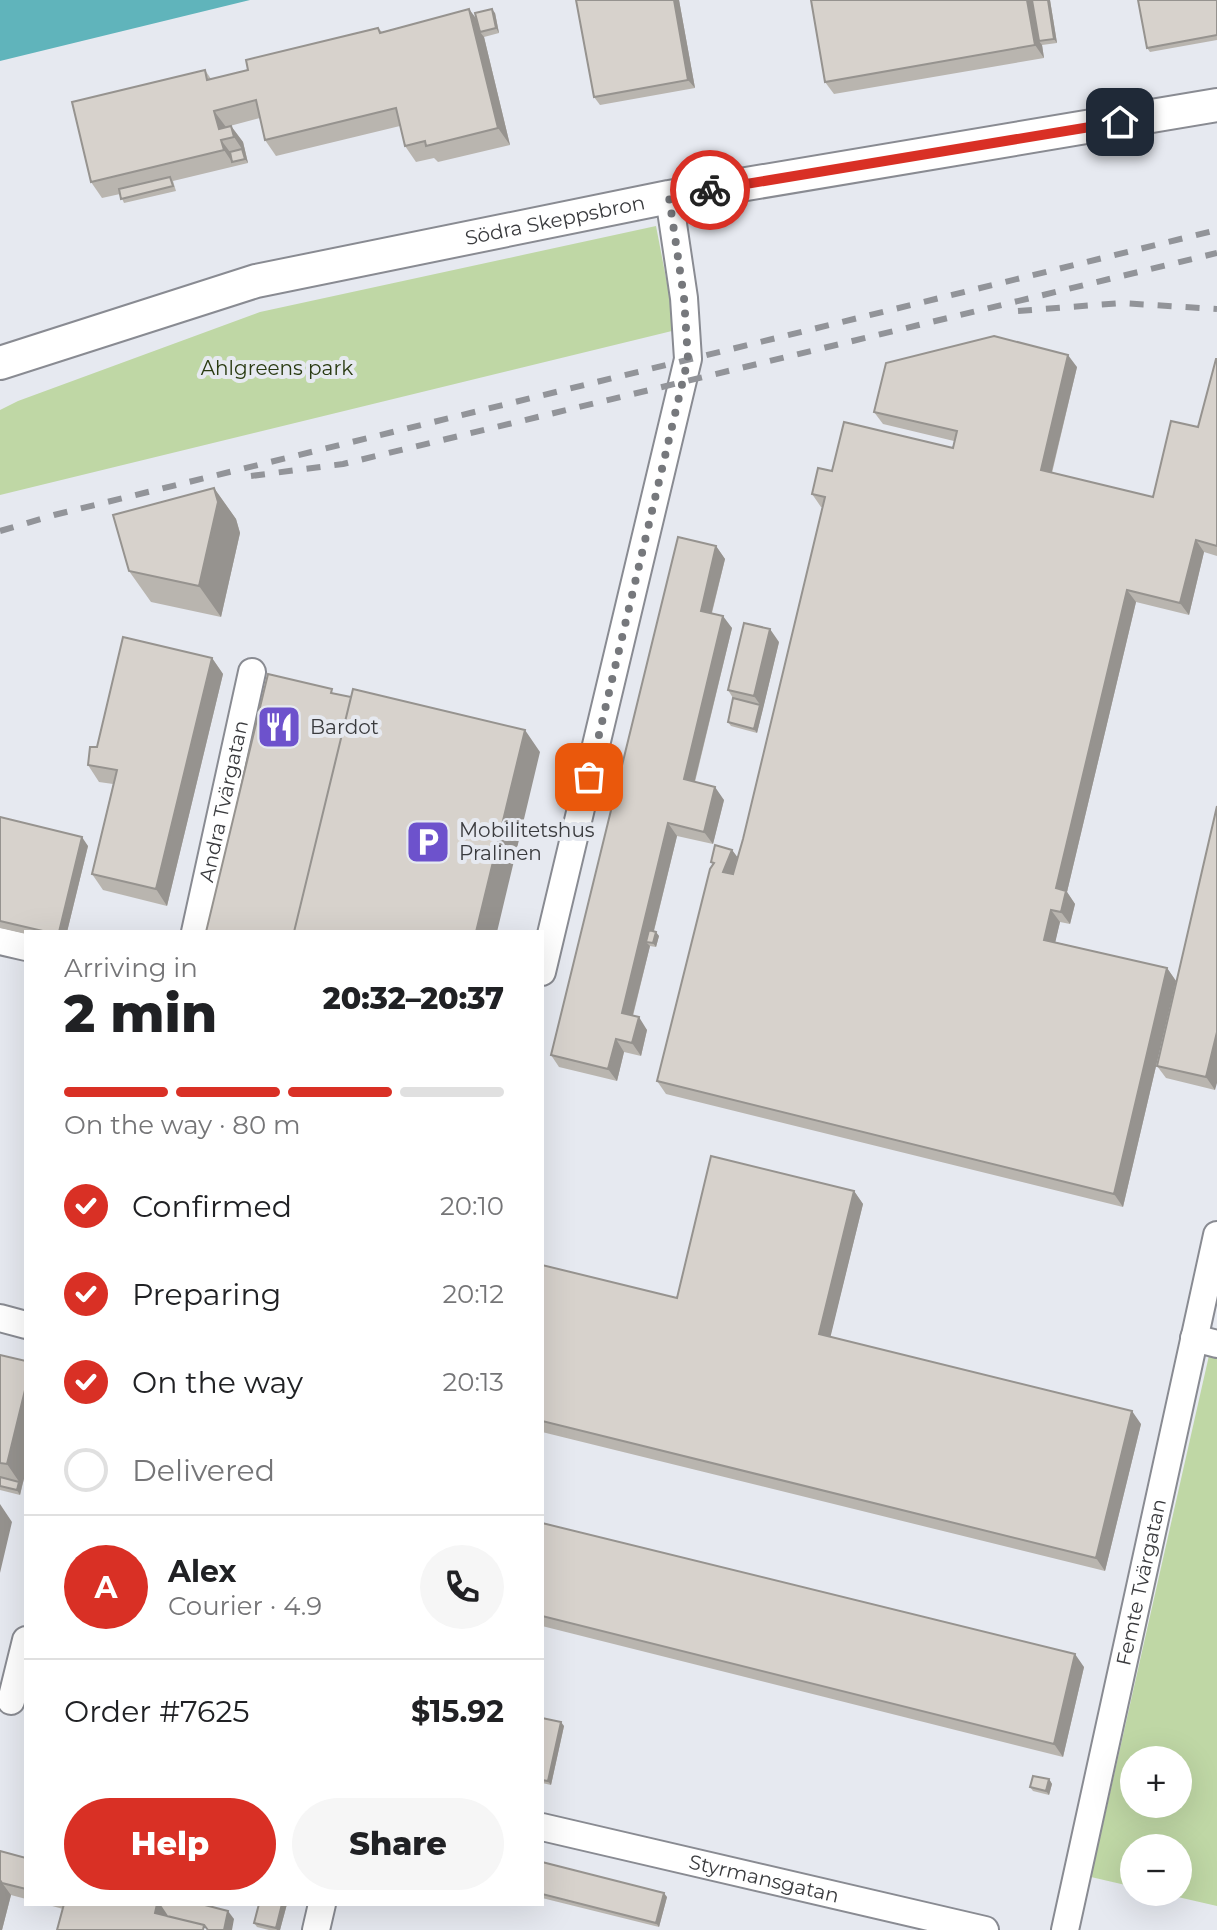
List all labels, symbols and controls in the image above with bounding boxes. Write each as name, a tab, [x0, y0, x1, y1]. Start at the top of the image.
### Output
pin	[1086, 88, 1154, 156]
icon: home	[1098, 100, 1142, 144]
courier	[670, 150, 750, 230]
icon: bike	[688, 168, 732, 212]
street label: Södra Skeppsbron	[463, 190, 647, 250]
park label: Ahlgreens park	[201, 356, 353, 380]
restaurant icon: Bardot	[255, 703, 303, 751]
place label: Bardot	[310, 715, 379, 739]
street label: Andra Tvärgatan	[194, 718, 253, 884]
pin	[555, 743, 623, 811]
icon: bag	[567, 755, 611, 799]
parking icon: Mobilitetshus Pralinen	[404, 818, 452, 866]
place label: Mobilitetshus Pralinen	[459, 818, 595, 865]
text: Arriving in	[64, 952, 198, 984]
text: 20:32–20:37	[323, 980, 504, 1017]
text: 2 min	[64, 982, 217, 1045]
text: On the way · 80 m	[64, 1109, 301, 1141]
icon: check	[64, 1184, 108, 1228]
text: Confirmed	[132, 1188, 292, 1225]
text: 20:10	[440, 1190, 504, 1222]
icon: check	[64, 1272, 108, 1316]
text: Preparing	[132, 1276, 281, 1313]
text: 20:12	[442, 1278, 504, 1310]
icon: check	[64, 1360, 108, 1404]
text: On the way	[132, 1364, 303, 1401]
text: 20:13	[443, 1366, 504, 1398]
text: Delivered	[132, 1452, 275, 1489]
street label: Femte Tvärgatan	[1111, 1497, 1171, 1668]
button: phone	[420, 1545, 504, 1629]
text: Alex	[168, 1553, 236, 1590]
text: A	[95, 1569, 117, 1606]
text: Courier · 4.9	[168, 1590, 322, 1622]
text: Order #7625	[64, 1693, 249, 1730]
text: $15.92	[411, 1693, 504, 1730]
map controls	[1120, 1746, 1192, 1906]
button: +	[1120, 1746, 1192, 1818]
button: Help	[64, 1798, 276, 1890]
button: Share	[292, 1798, 504, 1890]
button: −	[1120, 1834, 1192, 1906]
street label: Styrmansgatan	[687, 1850, 841, 1908]

